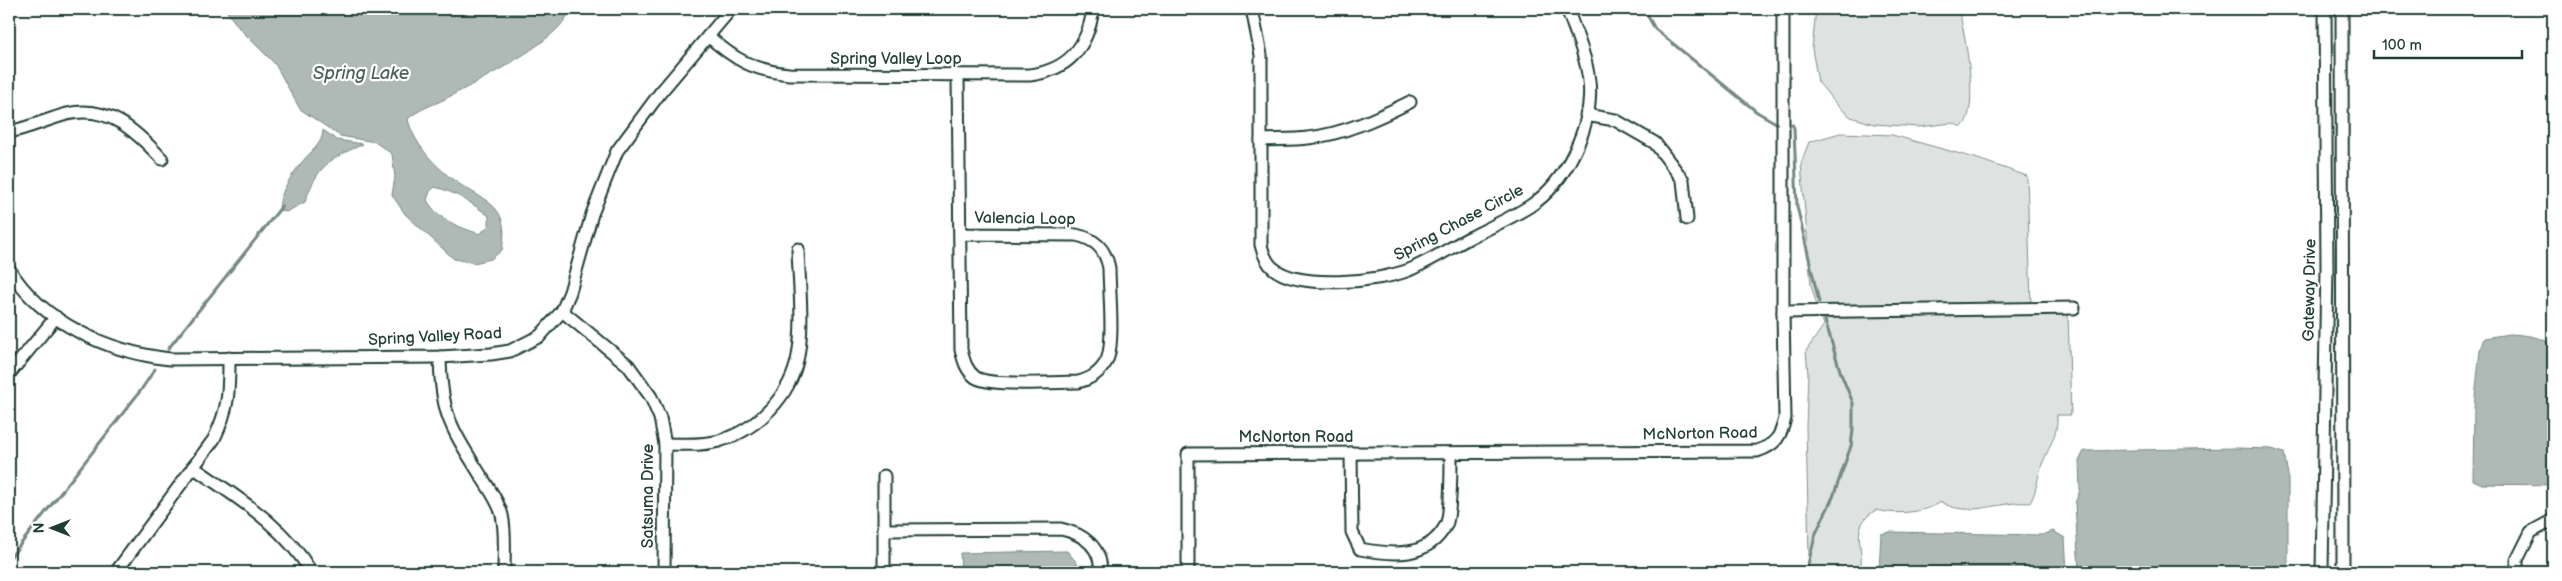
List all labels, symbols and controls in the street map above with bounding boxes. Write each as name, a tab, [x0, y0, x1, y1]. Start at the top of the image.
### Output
scale bar	[2374, 28, 2522, 60]
text: 100 m	[2382, 36, 2422, 55]
street label: Spring Valley Loop	[830, 50, 962, 69]
water label: Spring Lake	[313, 63, 409, 84]
street label: Spring Chase Circle	[1391, 181, 1528, 265]
street label: Valencia Loop	[974, 209, 1076, 229]
street label: Gateway Drive	[2300, 238, 2320, 342]
street label: Spring Valley Road	[368, 324, 502, 350]
street label: McNorton Road	[1642, 423, 1758, 445]
street label: McNorton Road	[1239, 428, 1353, 447]
street label: Satsuma Drive	[639, 443, 658, 548]
north arrow	[28, 504, 78, 554]
text: N	[31, 523, 48, 533]

